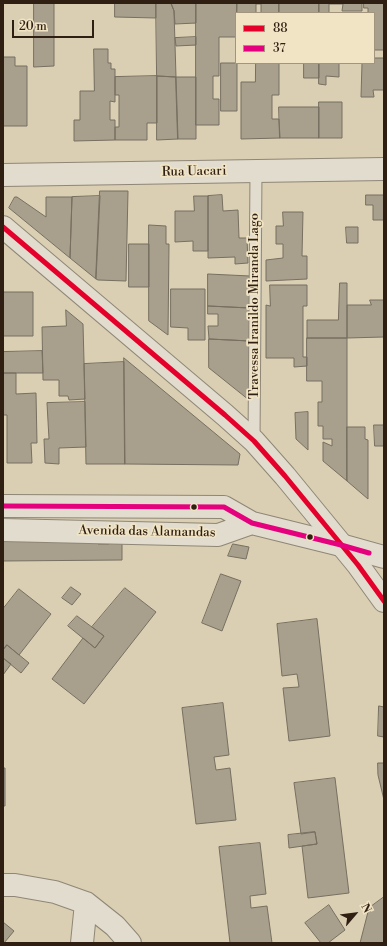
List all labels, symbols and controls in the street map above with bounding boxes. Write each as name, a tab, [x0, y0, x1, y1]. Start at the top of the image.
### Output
scale bar	[14, 12, 96, 38]
legend	[235, 12, 375, 64]
text: 20 m	[19, 19, 47, 34]
text: 88	[273, 21, 288, 36]
text: 37	[273, 41, 285, 56]
street label: Rua Uacari	[161, 164, 227, 180]
street label: Travessa Iranildo Miranda Lago	[247, 213, 263, 399]
unlabelled marker	[189, 502, 199, 512]
street label: Avenida das Alamandas	[78, 523, 216, 541]
unlabelled marker	[305, 532, 315, 542]
north arrow	[335, 894, 375, 934]
text: N	[357, 901, 374, 915]

